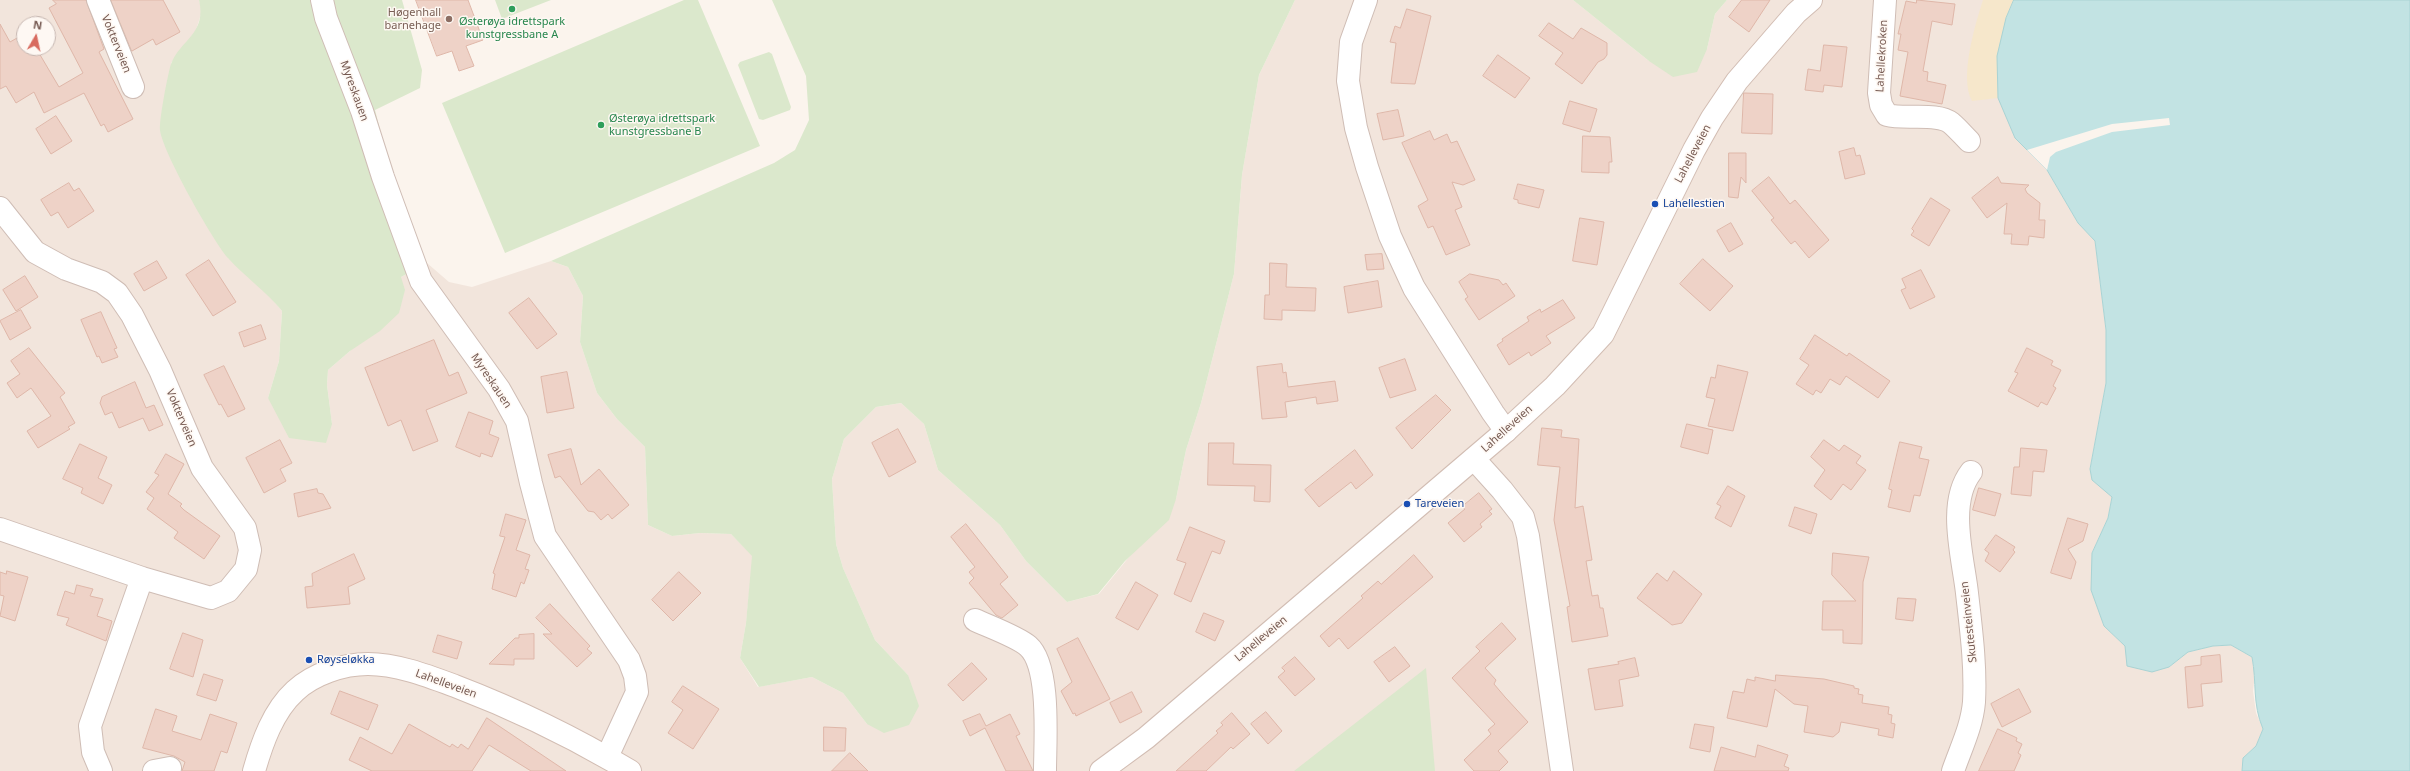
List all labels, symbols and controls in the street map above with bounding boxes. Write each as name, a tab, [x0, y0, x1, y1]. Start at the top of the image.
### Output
marker: Østerøya idrettspark kunstgressbane A	[507, 4, 517, 14]
place label: Høgenhall barnehage	[385, 6, 441, 32]
street label: Vokterveien	[98, 13, 134, 75]
marker: Høgenhall barnehage	[444, 14, 454, 24]
place label: Østerøya idrettspark kunstgressbane A	[459, 15, 565, 41]
north arrow	[16, 16, 56, 56]
text: N	[32, 17, 43, 33]
street label: Lahellekroken	[1874, 19, 1890, 93]
street label: Myreskauen	[337, 59, 371, 123]
place label: Østerøya idrettspark kunstgressbane B	[609, 112, 715, 138]
marker: Østerøya idrettspark kunstgressbane B	[596, 120, 606, 130]
street label: Lahelleveien	[1672, 123, 1714, 185]
place label: Lahellestien	[1663, 197, 1725, 211]
marker: Lahellestien	[1650, 199, 1660, 209]
street label: Myreskauen	[468, 351, 514, 411]
street label: Vokterveien	[163, 387, 199, 449]
street label: Lahelleveien	[1479, 403, 1535, 455]
place label: Tareveien	[1415, 497, 1464, 511]
marker: Tareveien	[1402, 499, 1412, 509]
street label: Skutesteinveien	[1958, 581, 1980, 663]
street label: Lahelleveien	[1232, 613, 1290, 665]
place label: Røyseløkka	[317, 653, 375, 667]
marker: Røyseløkka	[304, 655, 314, 665]
street label: Lahelleveien	[414, 667, 478, 701]

